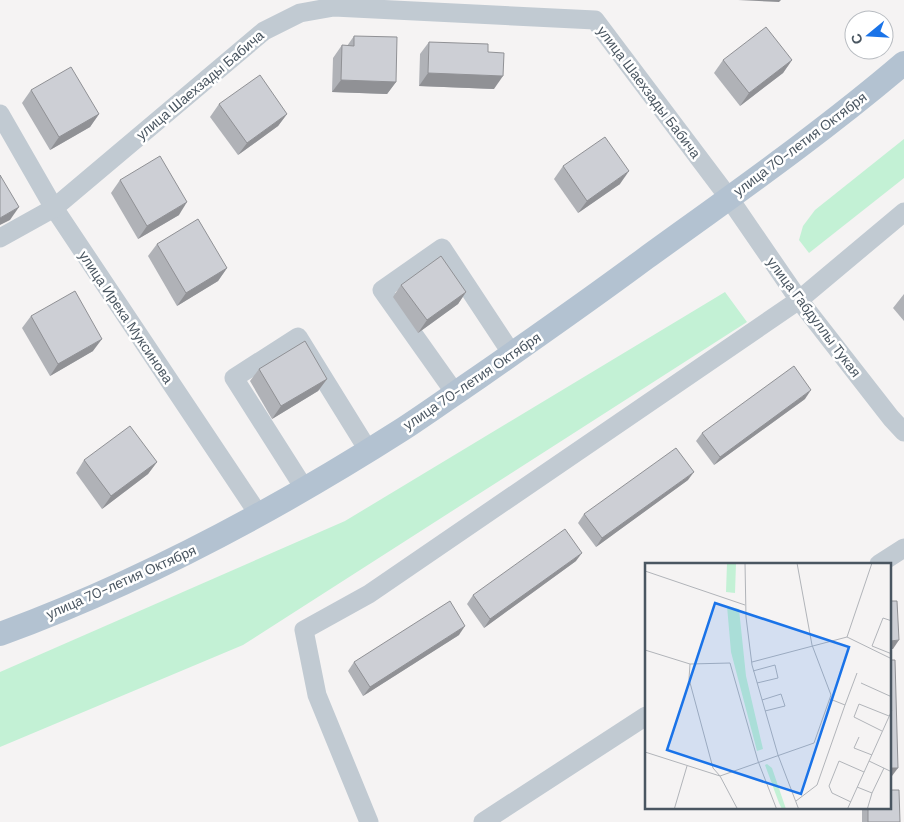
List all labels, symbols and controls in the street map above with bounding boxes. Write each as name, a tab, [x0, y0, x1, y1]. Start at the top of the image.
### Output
north arrow	[844, 10, 894, 60]
street label: улица Шаехзады Бабича	[593, 22, 705, 162]
street label: улица Шаехзады Бабича	[132, 26, 268, 144]
text: С	[847, 31, 867, 47]
street label: улица 70-летия Октября	[730, 88, 870, 200]
street label: улица Ирека Муксинова	[75, 247, 177, 387]
street label: улица Габдуллы Тукая	[763, 253, 865, 381]
street label: улица 70-летия Октября	[400, 328, 544, 434]
street label: улица 70-летия Октября	[43, 541, 199, 623]
inset map	[645, 563, 892, 810]

